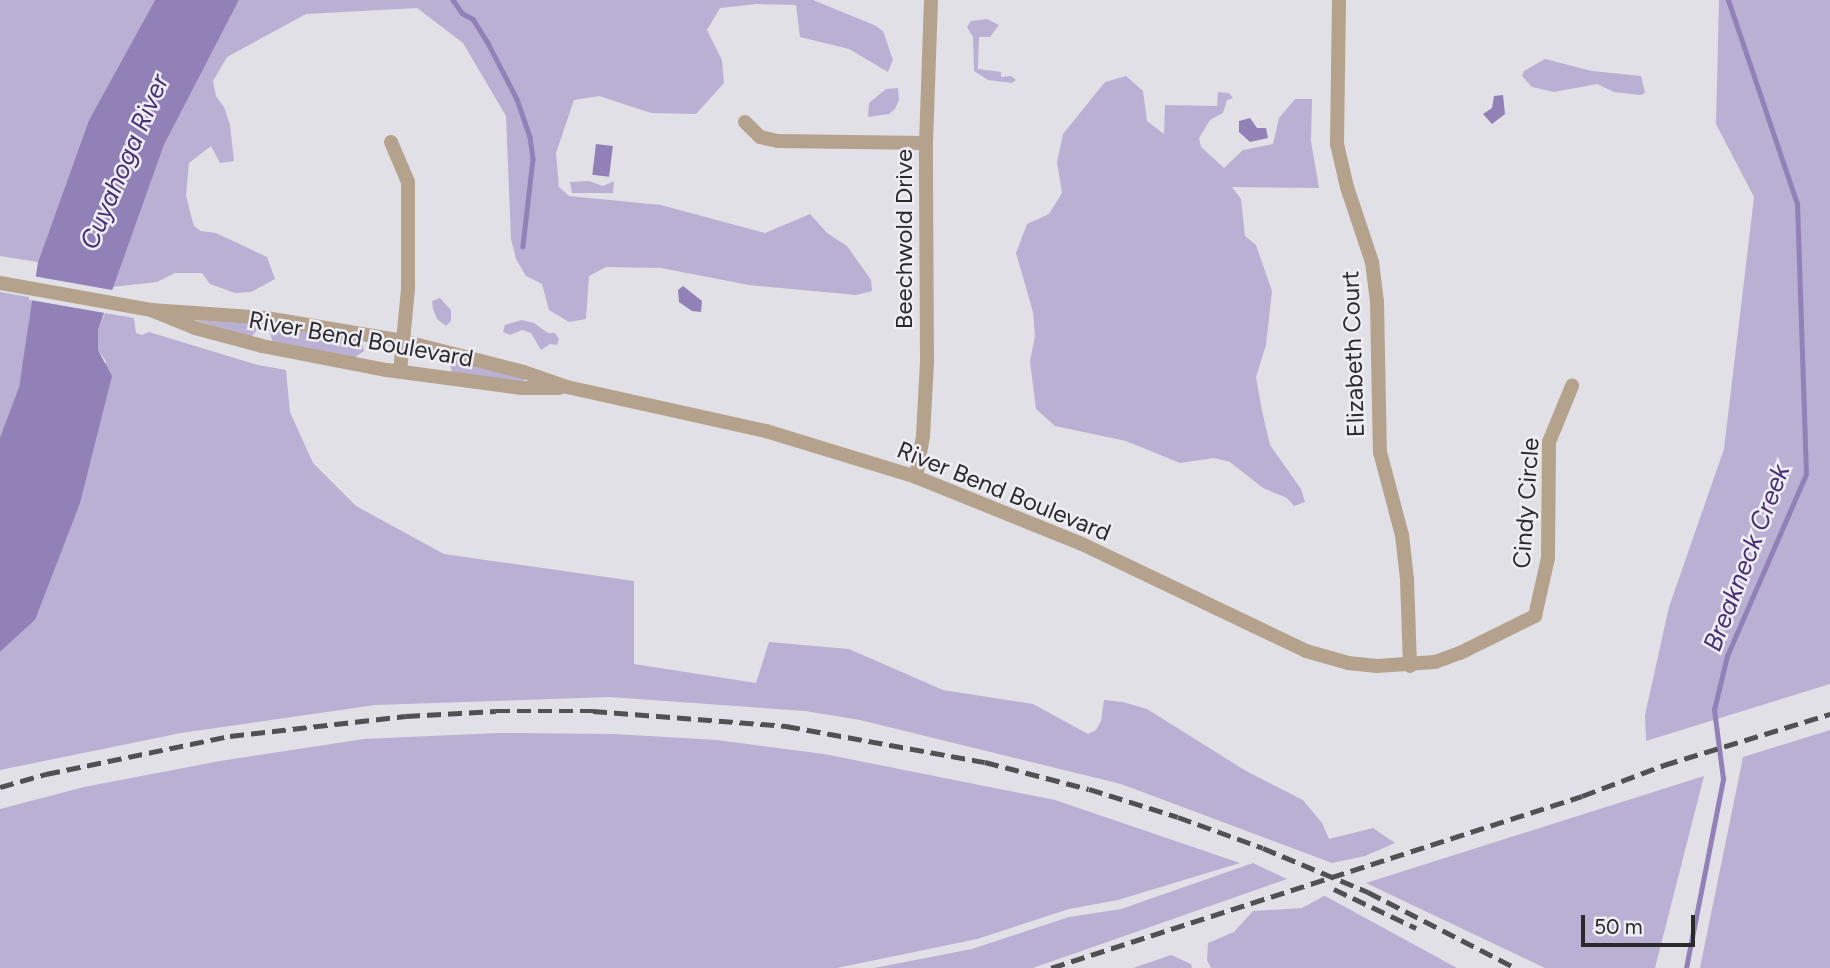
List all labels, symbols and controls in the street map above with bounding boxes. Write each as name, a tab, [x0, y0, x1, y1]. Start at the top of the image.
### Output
water label: Cuyahoga River	[74, 70, 176, 254]
street label: Beechwold Drive	[890, 149, 918, 329]
street label: Elizabeth Court	[1336, 270, 1370, 438]
street label: River Bend Boulevard	[246, 305, 476, 373]
street label: River Bend Boulevard	[893, 435, 1115, 547]
street label: Cindy Circle	[1507, 437, 1545, 569]
water label: Breakneck Creek	[1697, 460, 1797, 656]
scale bar	[1585, 902, 1699, 946]
text: 50 m	[1594, 914, 1643, 939]

